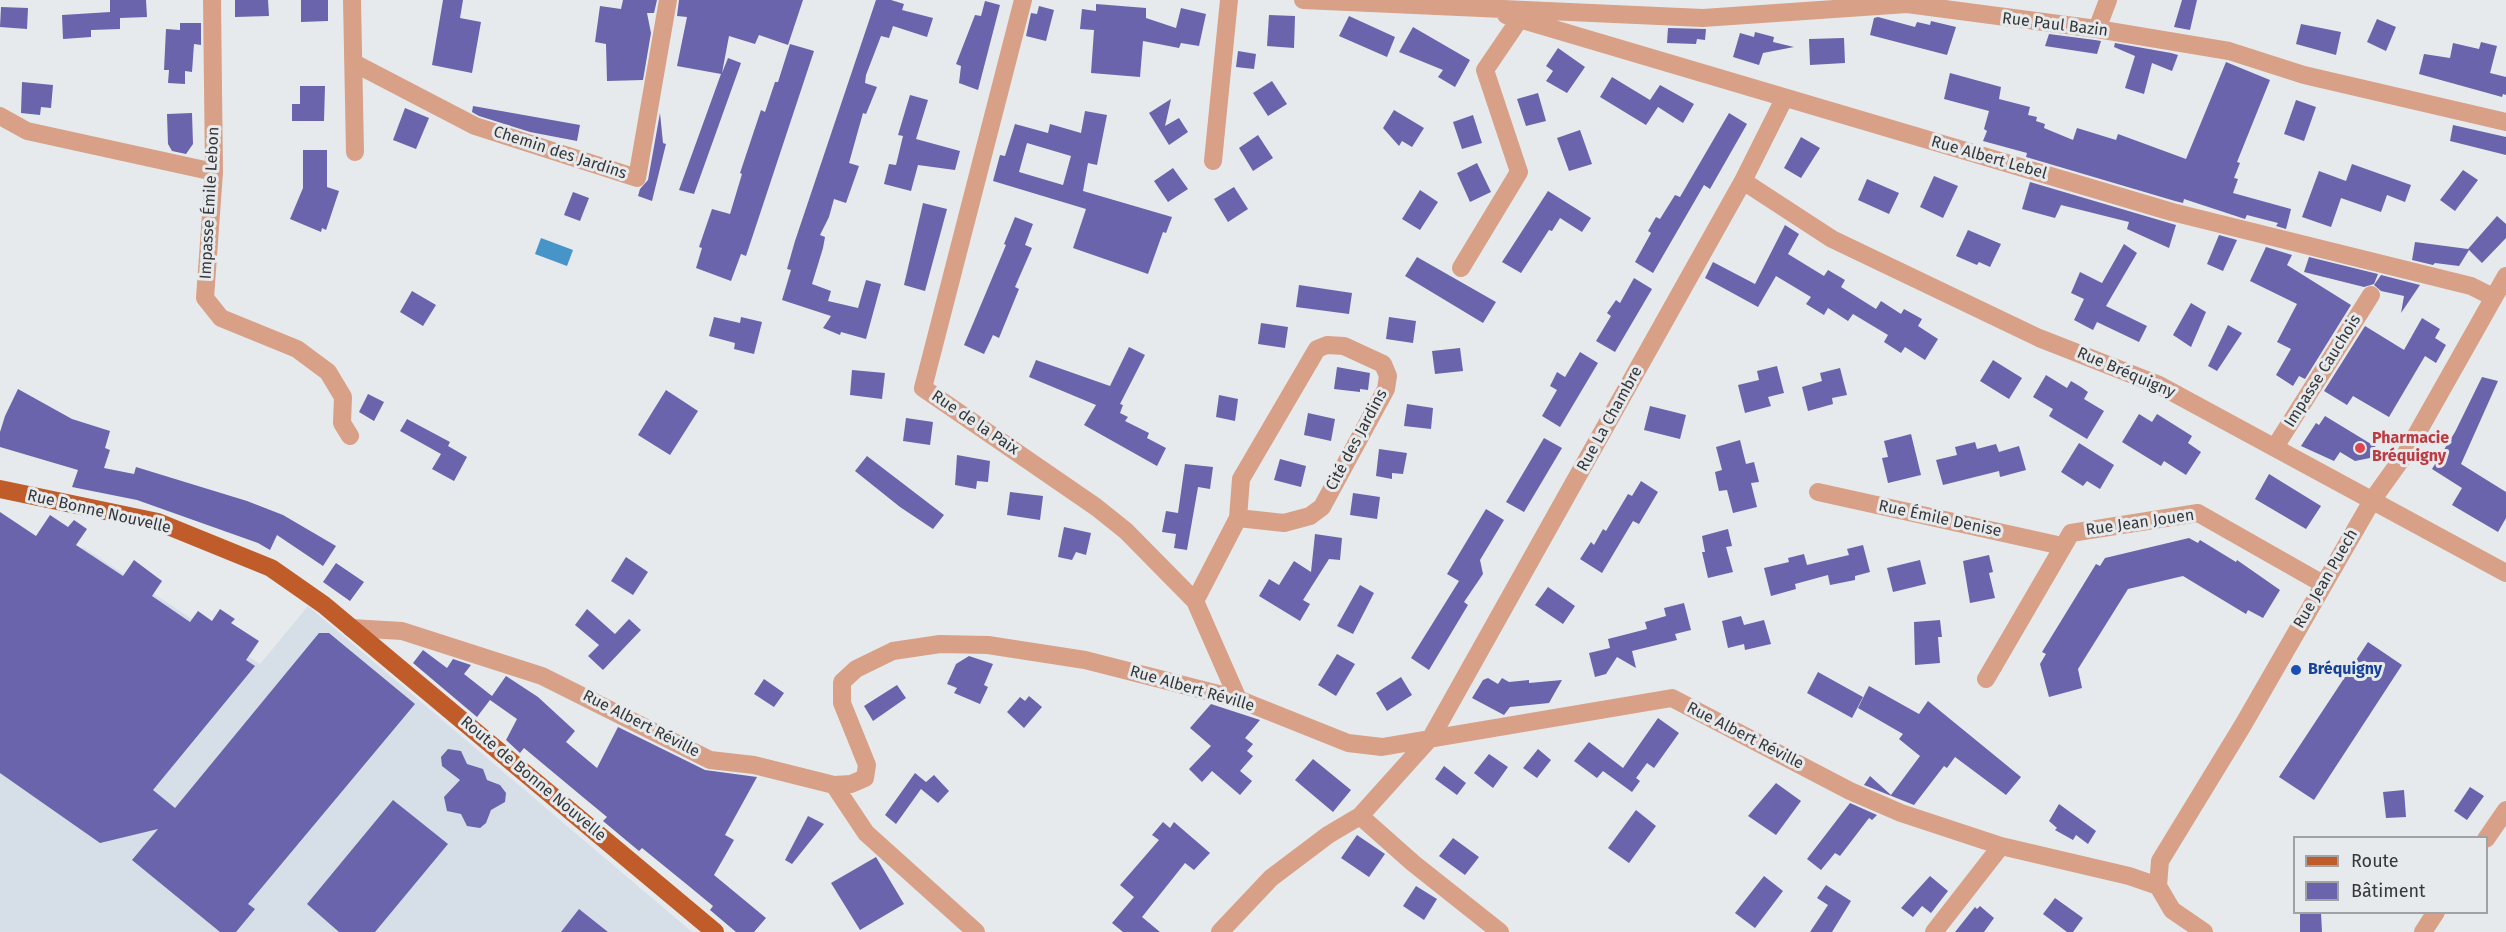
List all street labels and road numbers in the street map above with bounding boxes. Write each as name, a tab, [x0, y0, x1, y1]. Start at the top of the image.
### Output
street label: Rue Paul Bazin	[2001, 9, 2109, 41]
street label: Chemin des Jardins	[491, 122, 629, 184]
street label: Impasse Émile Lebon	[196, 126, 224, 280]
street label: Rue Albert Lebel	[1929, 132, 2049, 184]
street label: Impasse Cauchois	[2281, 311, 2365, 431]
street label: Rue Bréquigny	[2074, 344, 2178, 402]
street label: Rue La Chambre	[1573, 363, 1647, 475]
street label: Cité des Jardins	[1322, 386, 1392, 494]
street label: Rue de la Paix	[928, 387, 1022, 459]
street label: Rue Bonne Nouvelle	[25, 486, 173, 538]
street label: Rue Émile Denise	[1877, 497, 2003, 541]
street label: Rue Jean Jouen	[2085, 506, 2195, 540]
street label: Rue Jean Puech	[2290, 526, 2362, 632]
street label: Rue Albert Réville	[1127, 662, 1257, 716]
street label: Rue Albert Réville	[579, 686, 703, 762]
street label: Rue Albert Réville	[1683, 698, 1807, 774]
street label: Route de Bonne Nouvelle	[456, 712, 610, 846]

